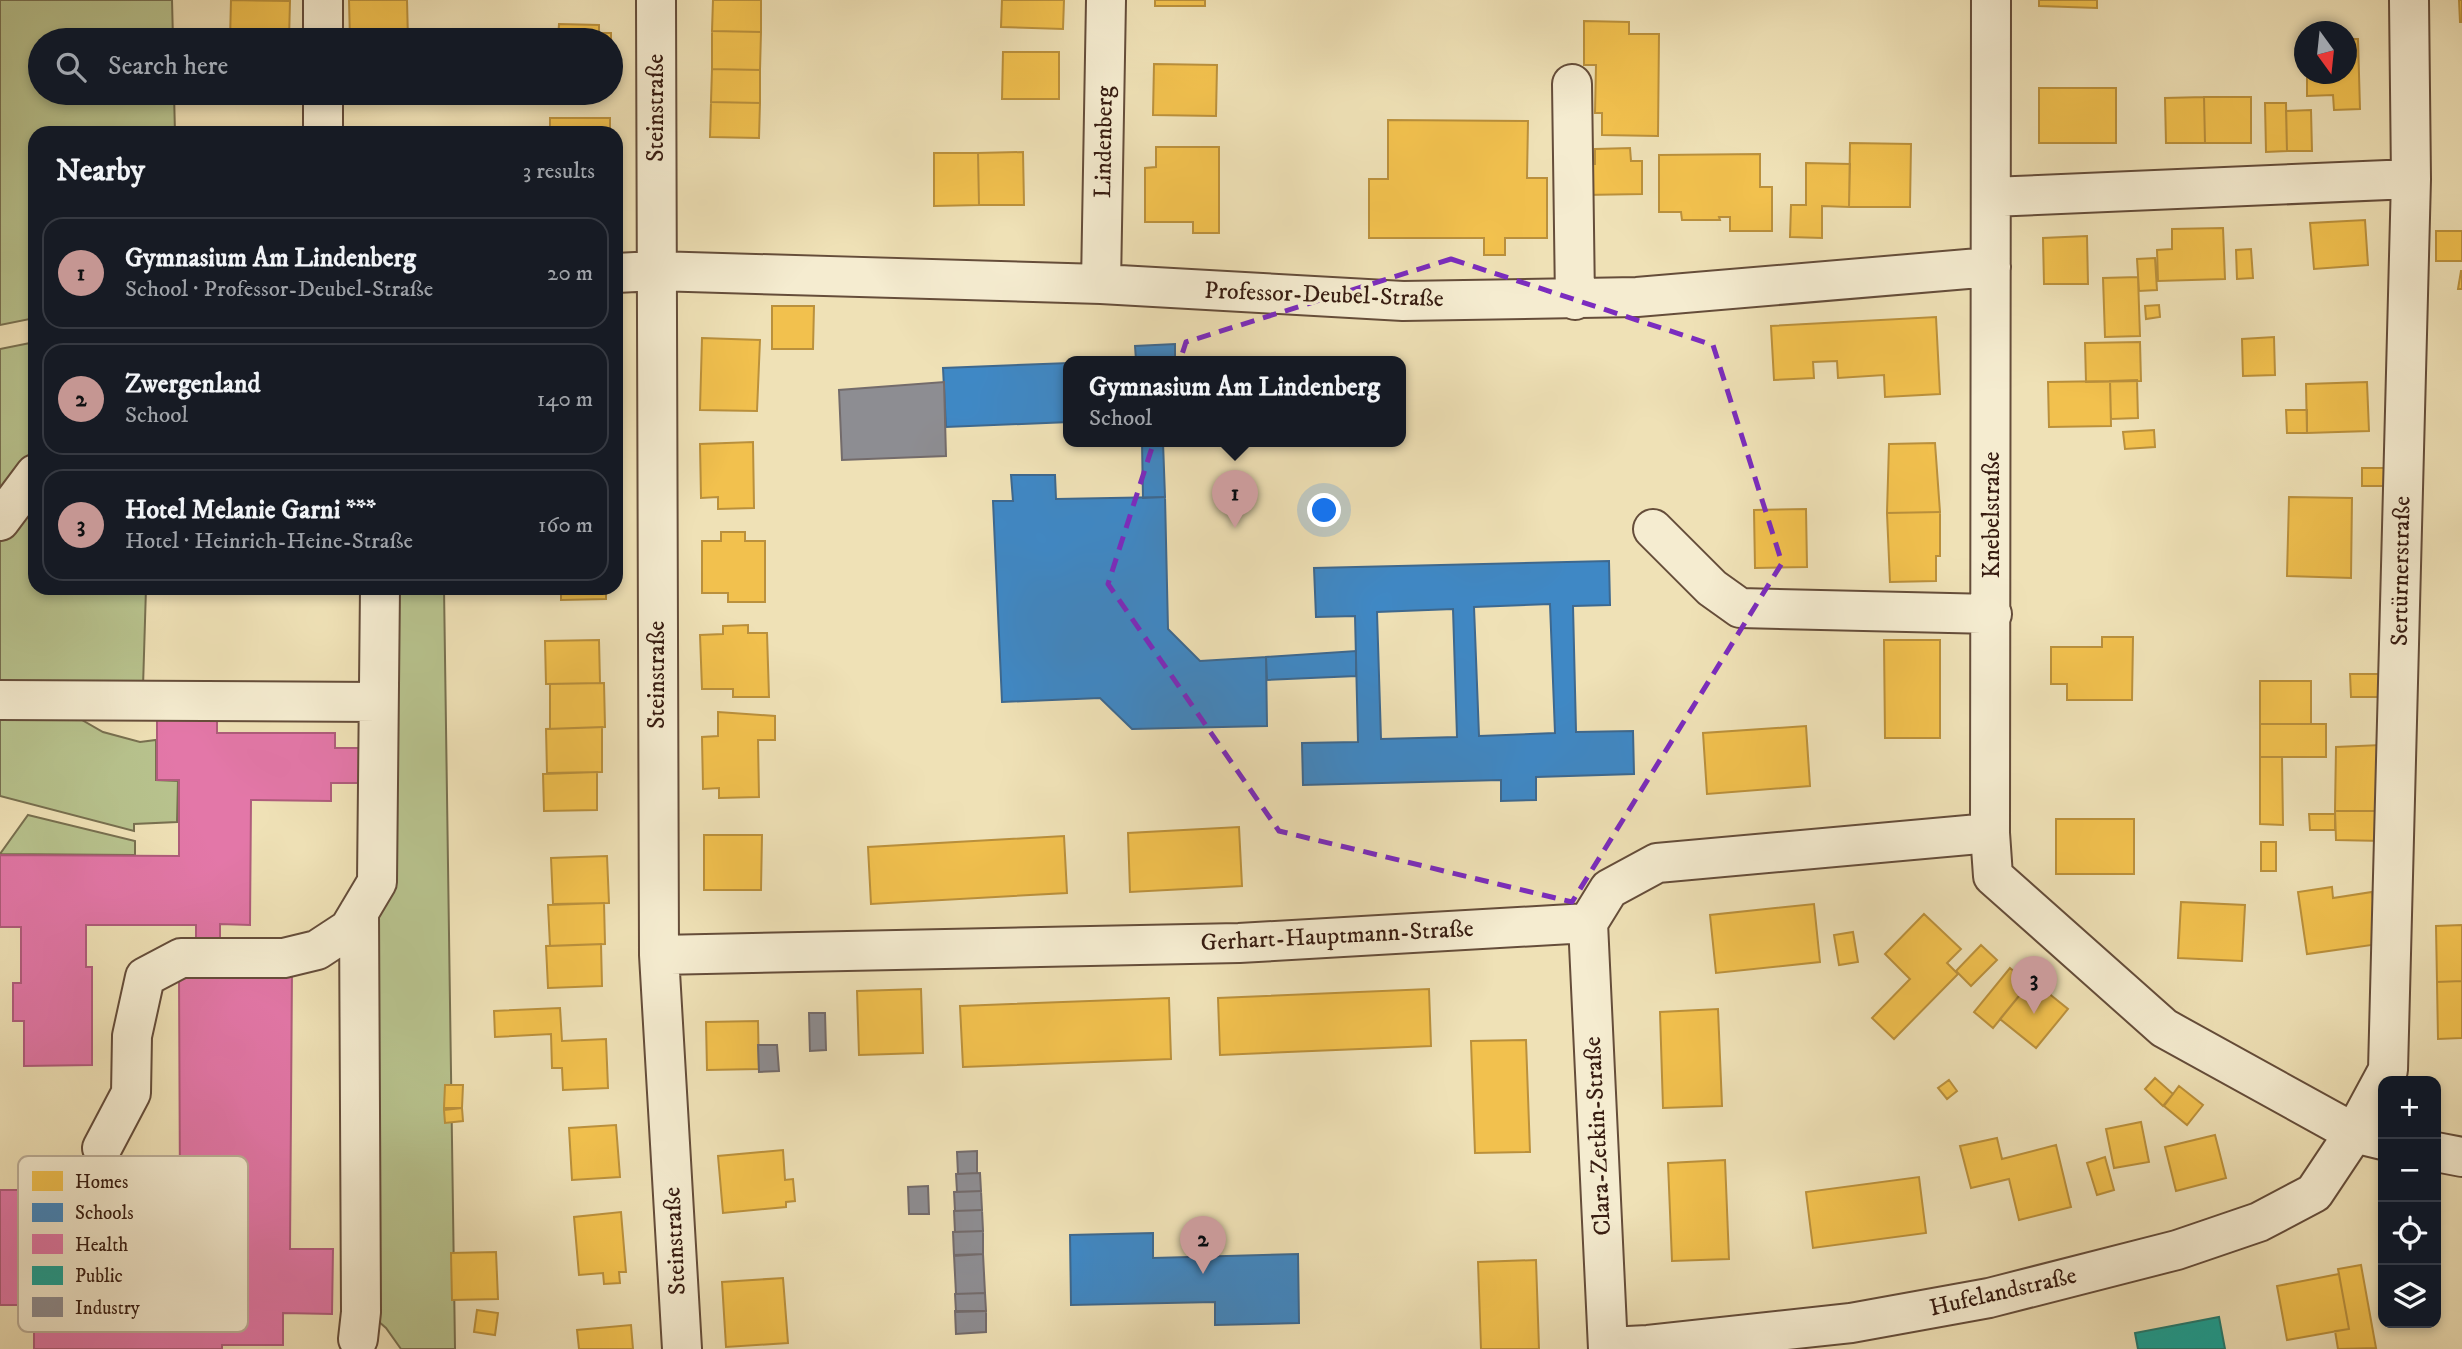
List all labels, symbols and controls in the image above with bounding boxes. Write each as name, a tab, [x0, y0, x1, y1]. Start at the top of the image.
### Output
north arrow	[2294, 21, 2357, 84]
search box	[28, 28, 623, 105]
icon: search	[52, 48, 90, 86]
text: Search here	[108, 50, 228, 83]
street label: Steinstraße	[641, 54, 671, 162]
street label: Lindenberg	[1088, 85, 1120, 198]
text: Nearby	[56, 153, 145, 190]
text: 3 results	[523, 157, 595, 186]
text: Gymnasium Am Lindenberg	[125, 242, 416, 275]
text: 1	[77, 259, 85, 288]
text: 20 m	[547, 259, 593, 288]
text: School · Professor-Deubel-Straße	[125, 275, 433, 304]
street label: Professor-Deubel-Straße	[1204, 276, 1444, 314]
popup	[1063, 356, 1406, 447]
text: Zwergenland	[125, 368, 261, 401]
text: Gymnasium Am Lindenberg	[1089, 371, 1380, 404]
text: 2	[75, 385, 87, 414]
text: 140 m	[537, 385, 593, 414]
text: School	[125, 401, 188, 430]
text: School	[1089, 404, 1152, 433]
street label: Knebelstraße	[1977, 451, 2007, 578]
pin: 1	[1212, 470, 1258, 528]
your location	[1307, 493, 1341, 527]
text: Hotel Melanie Garni ***	[125, 494, 376, 527]
street label: Sertürnerstraße	[2385, 496, 2417, 646]
text: 3	[77, 511, 85, 540]
text: 160 m	[538, 511, 593, 540]
text: Hotel · Heinrich-Heine-Straße	[125, 527, 413, 556]
street label: Steinstraße	[642, 621, 672, 729]
street label: Gerhart-Hauptmann-Straße	[1200, 914, 1474, 958]
pin: 3	[2011, 956, 2057, 1014]
street label: Clara-Zetkin-Straße	[1578, 1036, 1618, 1236]
map controls	[2378, 1076, 2441, 1328]
button: +	[2378, 1076, 2441, 1139]
button: −	[2378, 1139, 2441, 1202]
legend	[18, 1156, 248, 1332]
text: Homes	[75, 1171, 128, 1194]
street label: Steinstraße	[657, 1186, 693, 1296]
text: Schools	[75, 1202, 134, 1225]
button: locate	[2378, 1202, 2441, 1265]
pin: 2	[1180, 1216, 1226, 1274]
text: Health	[75, 1234, 128, 1257]
street label: Hufelandstraße	[1927, 1261, 2079, 1323]
text: Public	[75, 1265, 123, 1288]
button: layers	[2378, 1265, 2441, 1328]
text: Industry	[75, 1297, 141, 1320]

